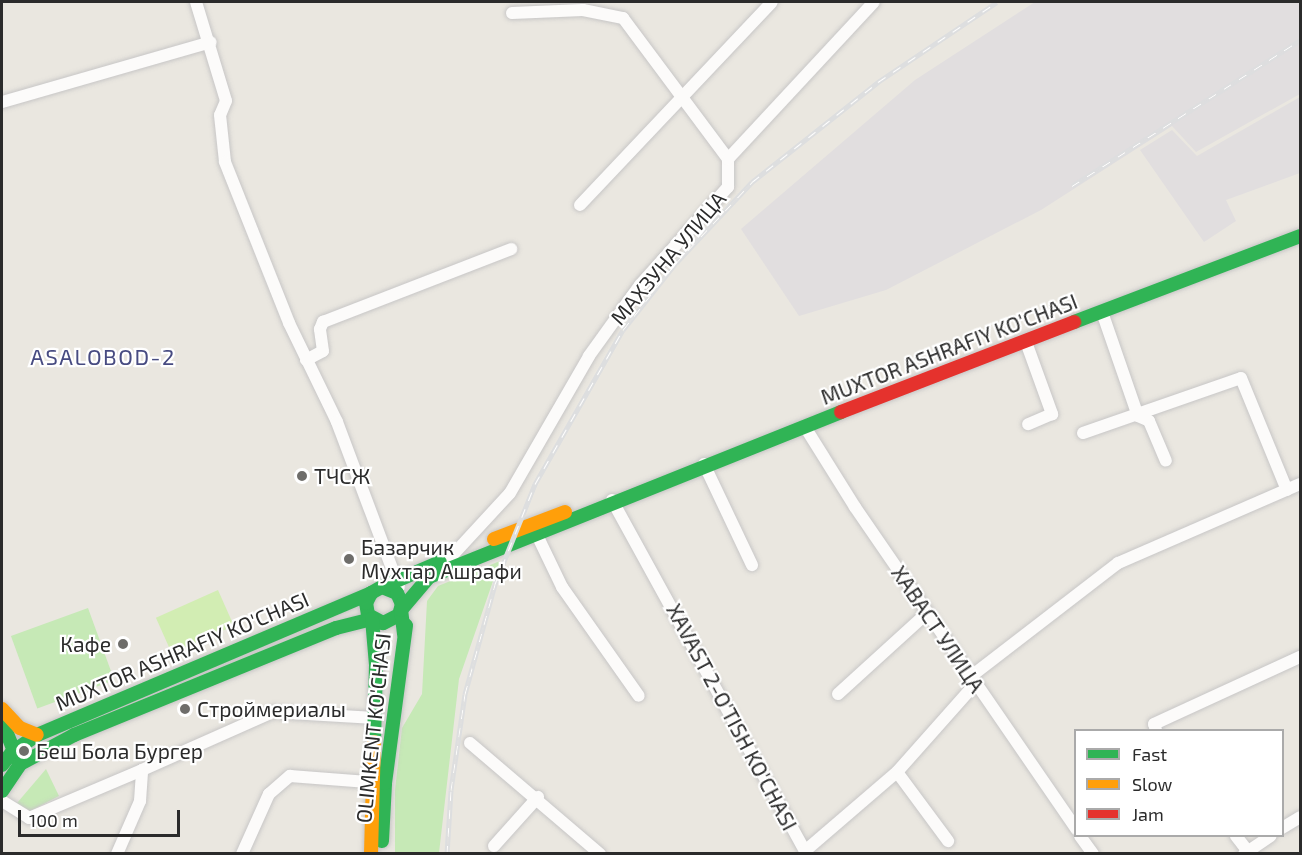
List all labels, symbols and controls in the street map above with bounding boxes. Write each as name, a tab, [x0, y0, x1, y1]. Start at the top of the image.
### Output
street label: МАХЗУНА УЛИЦА	[605, 186, 731, 330]
street label: MUXTOR ASHRAFIY KO'CHASI	[817, 288, 1081, 410]
district label: ASALOBOD-2	[30, 344, 176, 370]
place label: ТЧСЖ	[314, 463, 370, 489]
marker: ТЧСЖ	[295, 469, 309, 483]
place label: Базарчик Мухтар Ашрафи	[361, 534, 522, 584]
marker: Базарчик Мухтар Ашрафи	[342, 552, 356, 566]
street label: ХАВАСТ УЛИЦА	[886, 561, 990, 697]
street label: MUXTOR ASHRAFIY KO'CHASI	[51, 586, 313, 716]
street label: XAVAST 2-O'TISH KO'CHASI	[661, 599, 803, 835]
place label: Кафе	[60, 631, 111, 657]
street label: OLIMKENT KO'CHASI	[350, 632, 396, 824]
marker: Кафе	[116, 637, 130, 651]
place label: Строймериалы	[197, 696, 346, 722]
marker: Строймериалы	[178, 702, 192, 716]
legend	[1074, 729, 1284, 837]
place label: Беш Бола Бургер	[36, 738, 203, 764]
text: Fast	[1132, 743, 1167, 765]
marker: Беш Бола Бургер	[17, 744, 31, 758]
text: Slow	[1132, 773, 1172, 795]
scale bar	[21, 798, 183, 836]
text: Jam	[1132, 803, 1164, 825]
text: 100 m	[29, 809, 78, 831]

